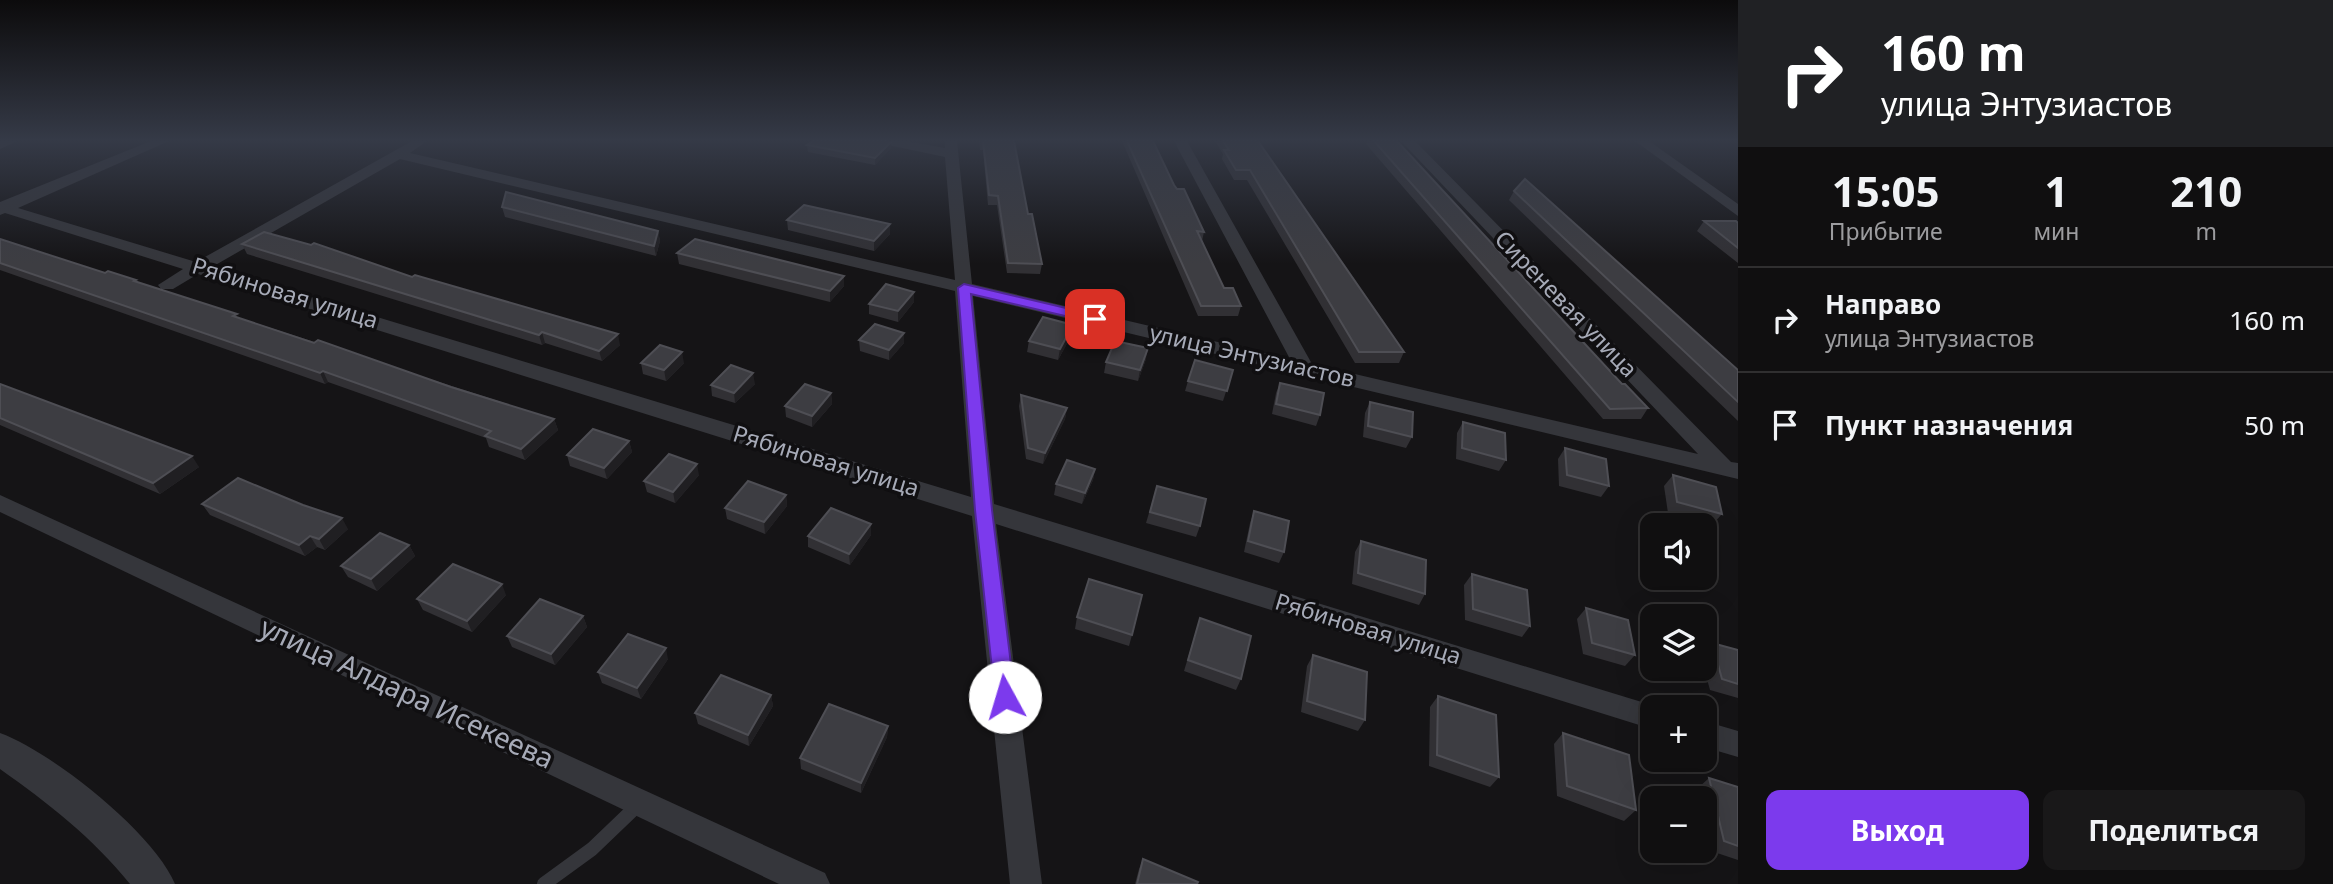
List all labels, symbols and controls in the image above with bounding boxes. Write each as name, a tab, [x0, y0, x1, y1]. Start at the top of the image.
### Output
text: 160 m	[1881, 19, 2026, 85]
icon: right	[1766, 28, 1857, 119]
text: улица Энтузиастов	[1881, 82, 2172, 125]
text: 15:05	[1832, 162, 1940, 219]
text: 1	[2044, 162, 2068, 219]
text: 210	[2170, 162, 2242, 219]
text: Прибытие	[1829, 215, 1943, 247]
text: мин	[2033, 215, 2079, 247]
text: m	[2195, 215, 2217, 247]
street label: Сиреневая улица	[1488, 223, 1645, 384]
street label: Рябиновая улица	[188, 249, 382, 336]
text: Направо	[1825, 286, 1941, 322]
pin	[1065, 289, 1125, 349]
icon: arrive	[1076, 300, 1114, 338]
icon: right	[1766, 301, 1804, 339]
text: 160 m	[2229, 302, 2305, 338]
street label: улица Энтузиастов	[1147, 316, 1358, 394]
text: улица Энтузиастов	[1825, 322, 2034, 354]
icon: arrive	[1766, 406, 1804, 444]
text: Пункт назначения	[1825, 407, 2073, 443]
text: 50 m	[2244, 407, 2305, 443]
street label: Рябиновая улица	[729, 417, 923, 504]
map controls	[1640, 513, 1717, 863]
button: sound	[1640, 513, 1717, 590]
street label: Рябиновая улица	[1271, 585, 1465, 672]
button: layers	[1640, 604, 1717, 681]
street label: улица Алдара Исекеева	[254, 607, 560, 777]
position arrow	[968, 660, 1042, 734]
button: +	[1640, 695, 1717, 772]
button: −	[1640, 786, 1717, 863]
button: Выход	[1766, 790, 2029, 870]
button: Поделиться	[2043, 790, 2305, 870]

